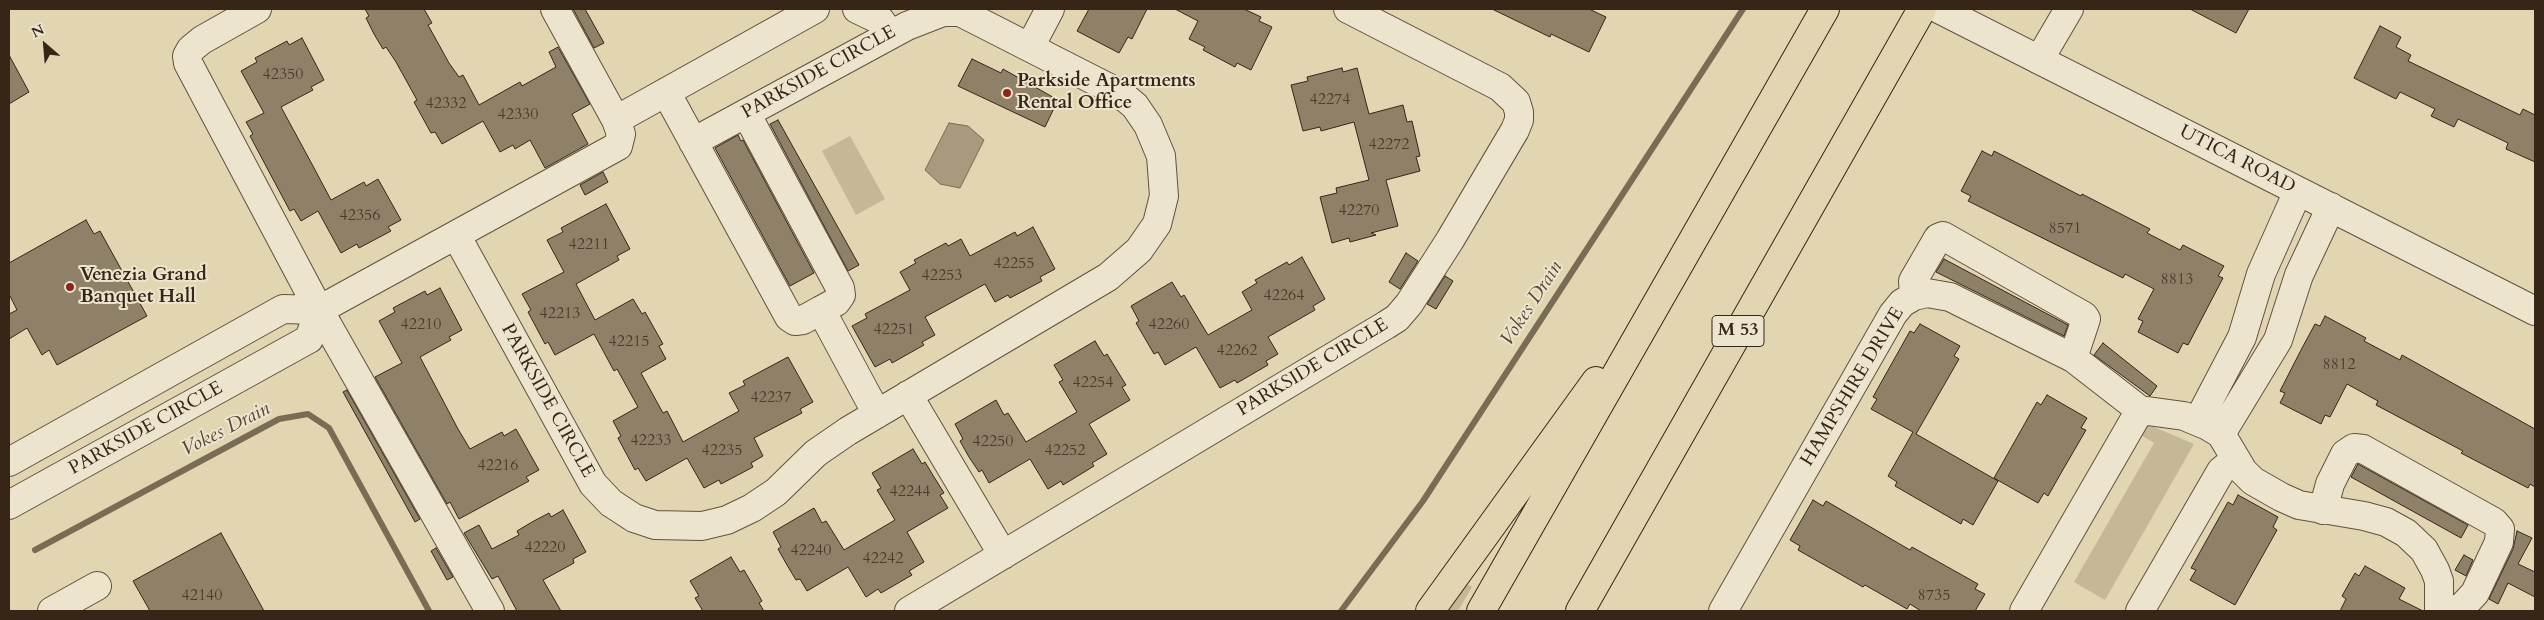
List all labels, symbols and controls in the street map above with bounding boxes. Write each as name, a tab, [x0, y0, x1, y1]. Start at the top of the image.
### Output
north arrow	[20, 20, 70, 70]
text: N	[28, 20, 48, 42]
street label: PARKSIDE CIRCLE	[738, 21, 900, 125]
house number: 42350	[263, 65, 303, 85]
place label: Parkside Apartments Rental Office	[1017, 71, 1195, 115]
marker: Parkside Apartments Rental Office	[1001, 87, 1013, 99]
house number: 42274	[1310, 90, 1350, 110]
house number: 42332	[426, 94, 466, 114]
house number: 42330	[498, 105, 538, 125]
street label: UTICA ROAD	[2175, 121, 2299, 199]
house number: 42272	[1369, 135, 1409, 155]
house number: 42270	[1339, 201, 1379, 221]
house number: 42356	[340, 206, 380, 226]
house number: 8571	[2049, 219, 2081, 239]
house number: 42211	[569, 235, 609, 255]
house number: 42255	[994, 254, 1034, 274]
water label: Vokes Drain	[1496, 257, 1568, 351]
place label: Venezia Grand Banquet Hall	[80, 265, 207, 309]
house number: 42253	[922, 266, 962, 286]
house number: 8813	[2161, 270, 2193, 290]
marker: Venezia Grand Banquet Hall	[64, 281, 76, 293]
house number: 42264	[1264, 286, 1304, 306]
street label: HAMPSHIRE DRIVE	[1797, 303, 1909, 471]
house number: 42213	[540, 304, 580, 324]
street label: PARKSIDE CIRCLE	[1233, 314, 1393, 422]
house number: 42210	[401, 315, 441, 335]
house number: 42260	[1149, 315, 1189, 335]
road number: M 53	[1712, 316, 1764, 346]
street label: PARKSIDE CIRCLE	[495, 320, 599, 482]
house number: 42251	[874, 320, 914, 340]
house number: 42215	[609, 332, 649, 352]
house number: 42262	[1217, 341, 1257, 361]
house number: 8812	[2323, 355, 2355, 375]
house number: 42254	[1073, 373, 1113, 393]
street label: PARKSIDE CIRCLE	[65, 377, 227, 481]
house number: 42237	[751, 388, 791, 408]
water label: Vokes Drain	[178, 397, 274, 463]
house number: 42233	[631, 431, 671, 451]
house number: 42250	[973, 432, 1013, 452]
house number: 42235	[702, 441, 742, 461]
house number: 42252	[1045, 441, 1085, 461]
house number: 42216	[478, 456, 518, 476]
house number: 42244	[890, 482, 930, 502]
house number: 42220	[525, 538, 565, 558]
house number: 42240	[791, 541, 831, 561]
house number: 42242	[863, 549, 903, 569]
house number: 42140	[182, 586, 222, 606]
house number: 8735	[1918, 586, 1950, 606]

